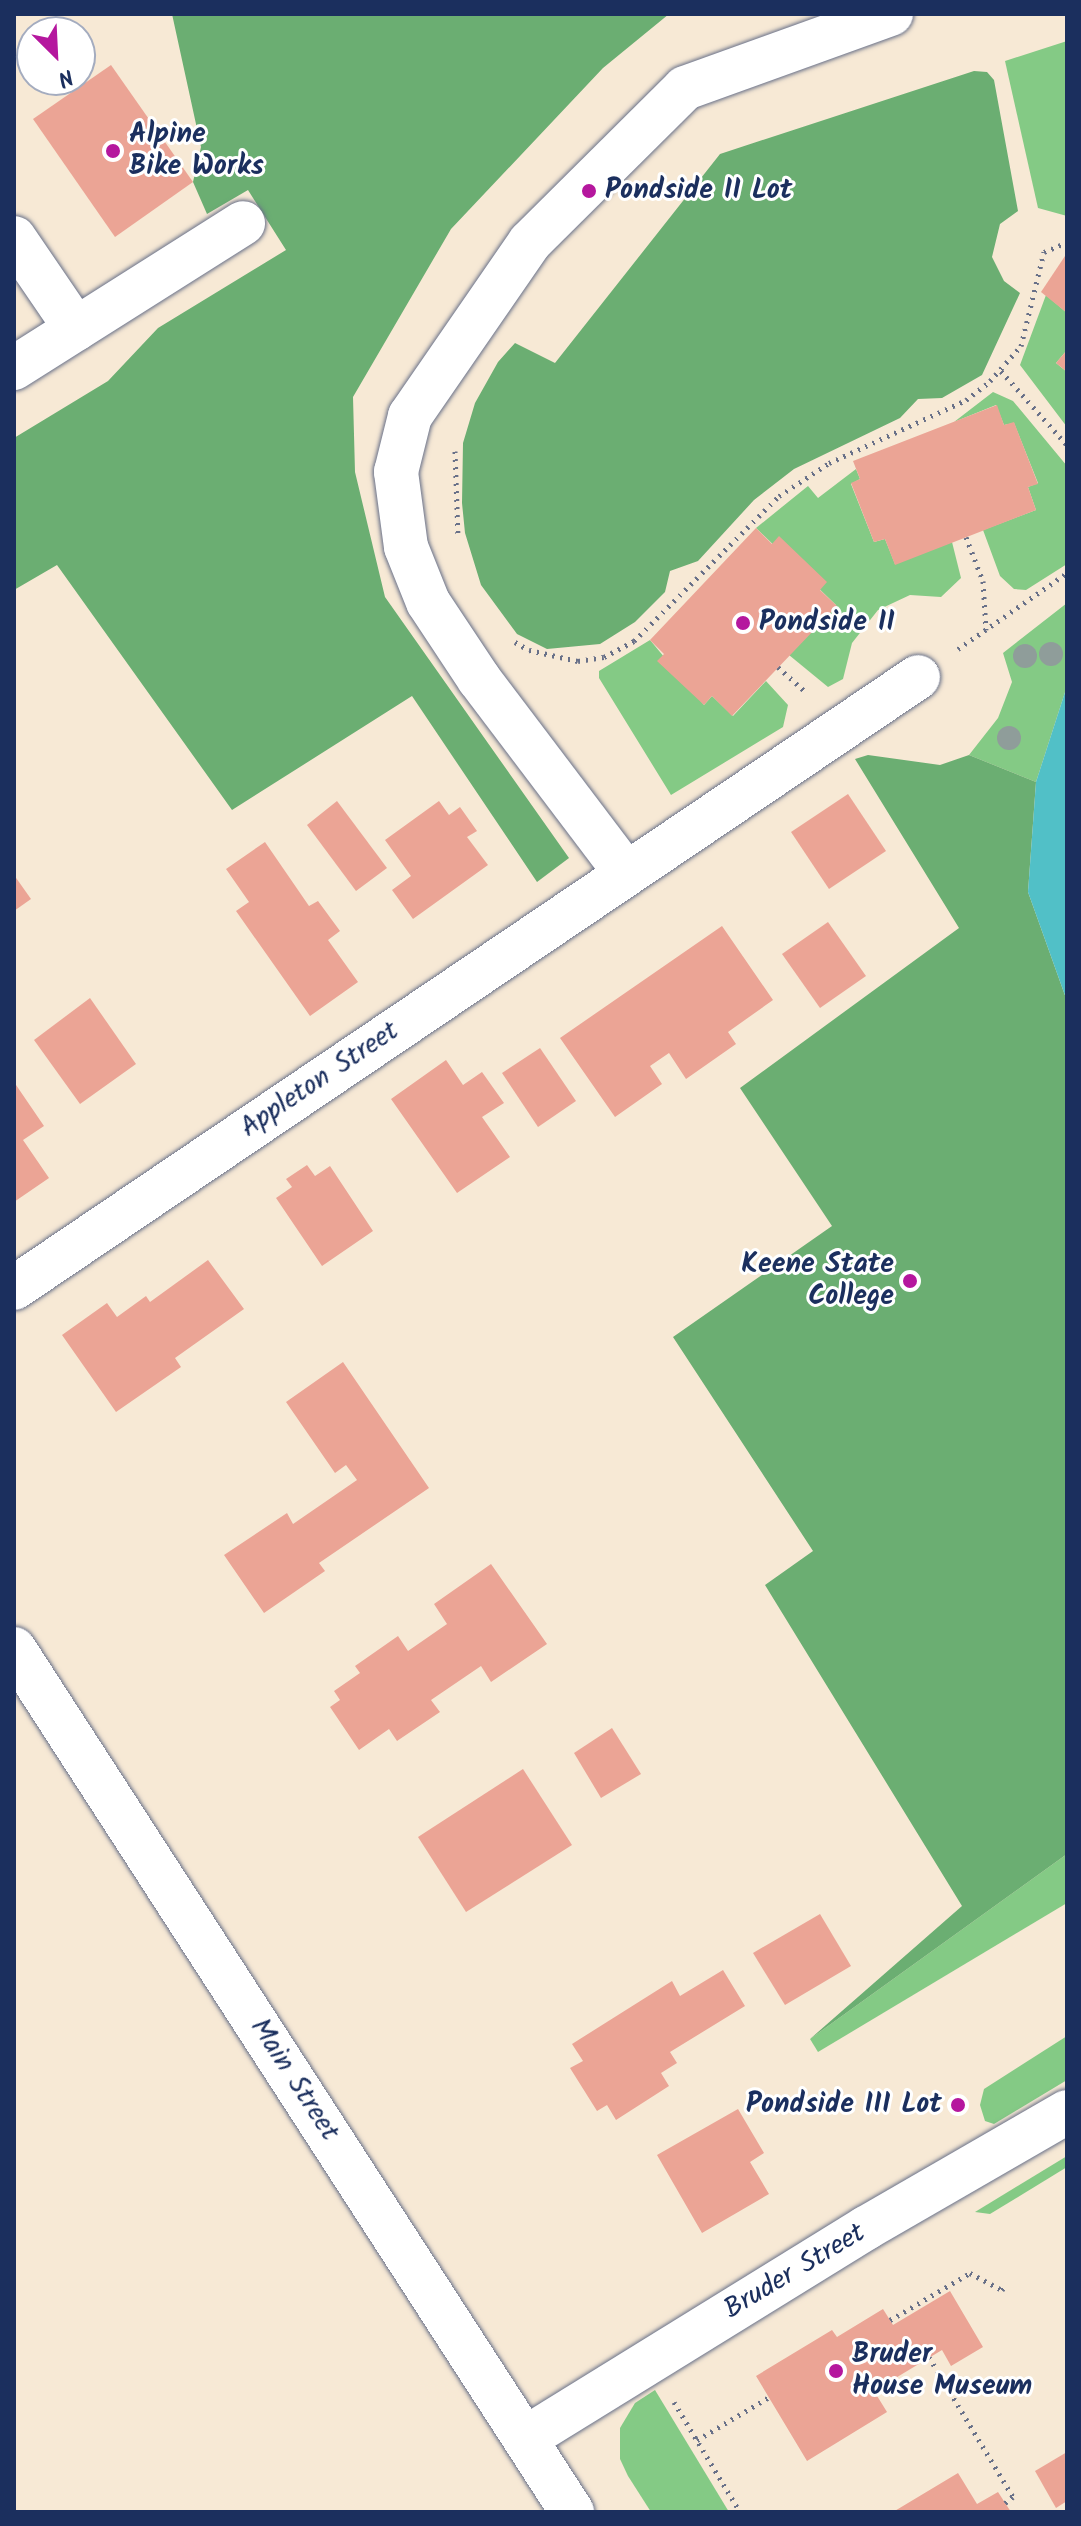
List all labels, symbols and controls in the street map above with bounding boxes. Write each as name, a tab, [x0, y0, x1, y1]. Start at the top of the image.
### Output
north arrow	[16, 16, 96, 96]
text: N	[52, 58, 79, 95]
place label: Alpine Bike Works	[129, 118, 264, 184]
marker: Alpine Bike Works	[104, 142, 122, 160]
place label: Pondside II Lot	[605, 174, 792, 208]
marker: Pondside II Lot	[580, 182, 598, 200]
place label: Pondside II	[759, 606, 895, 640]
marker: Pondside II	[734, 614, 752, 632]
street label: Appleton Street	[234, 1015, 406, 1145]
place label: Keene State College	[741, 1248, 894, 1314]
marker: Keene State College	[901, 1272, 919, 1290]
street label: Main Street	[242, 2013, 346, 2147]
place label: Pondside III Lot	[746, 2088, 942, 2122]
marker: Pondside III Lot	[949, 2096, 967, 2114]
street label: Bruder Street	[718, 2217, 872, 2327]
place label: Bruder House Museum	[852, 2338, 1032, 2404]
marker: Bruder House Museum	[827, 2362, 845, 2380]

